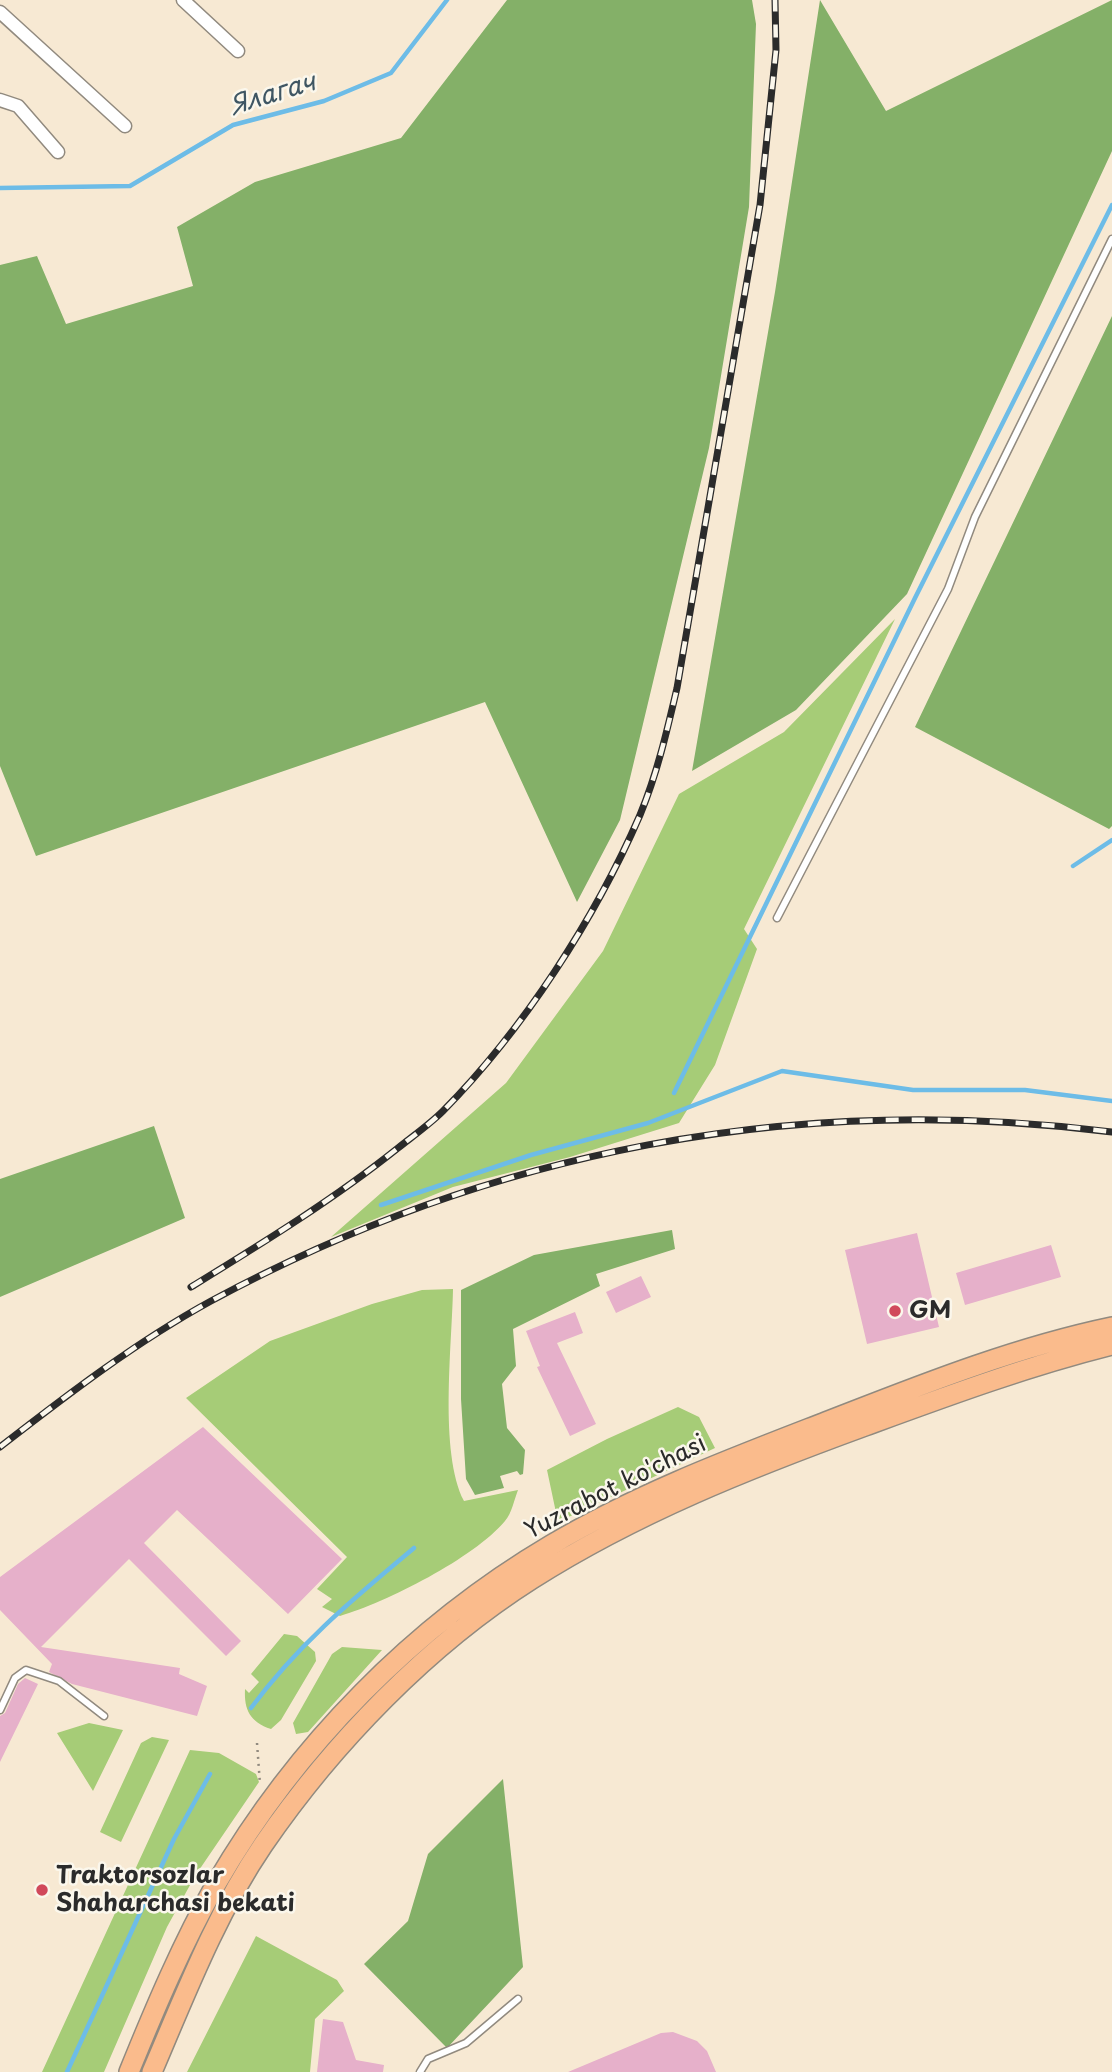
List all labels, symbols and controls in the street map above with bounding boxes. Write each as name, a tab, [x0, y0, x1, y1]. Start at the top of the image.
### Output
water label: Ялагач	[226, 67, 320, 123]
place label: GM	[909, 1297, 951, 1325]
marker: GM	[887, 1303, 903, 1319]
street label: Yuzrabot ko'chasi	[520, 1430, 712, 1546]
place label: Traktorsozlar Shaharchasi bekati	[56, 1862, 295, 1918]
marker: Traktorsozlar Shaharchasi bekati	[34, 1882, 50, 1898]

